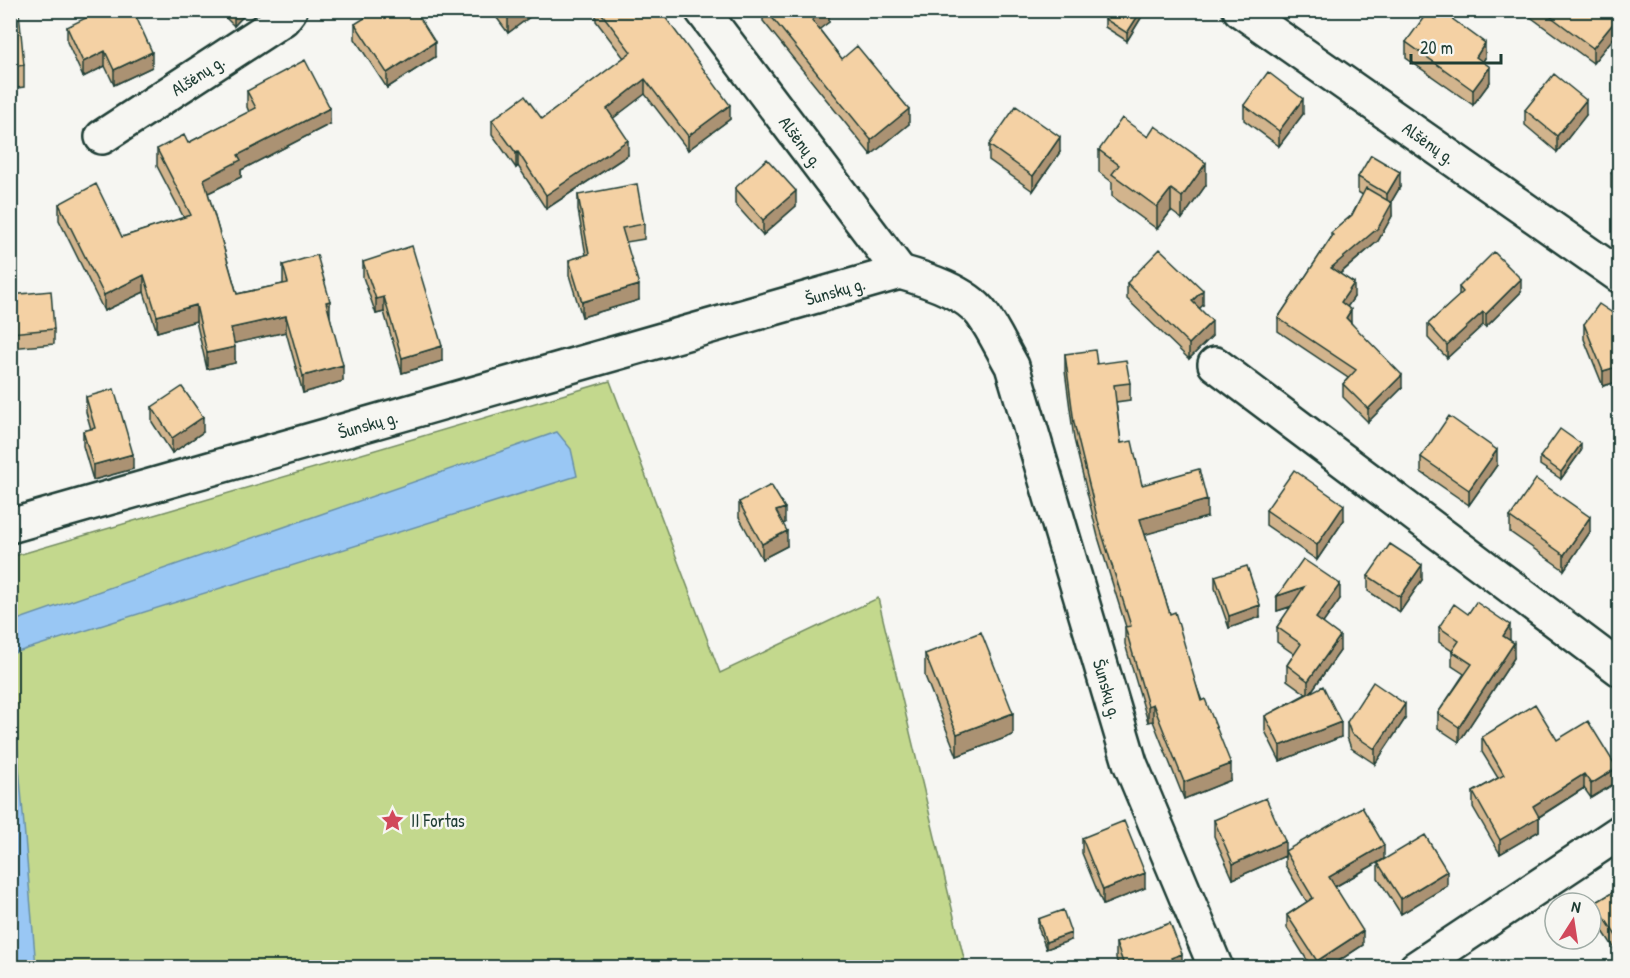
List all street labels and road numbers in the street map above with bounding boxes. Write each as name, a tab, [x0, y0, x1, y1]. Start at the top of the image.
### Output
street label: Alšėnų g.	[166, 48, 229, 101]
street label: Alšėnų g.	[774, 111, 829, 173]
street label: Alšėnų g.	[1398, 115, 1461, 170]
street label: Šunskų g.	[802, 270, 868, 311]
street label: Šunskų g.	[335, 403, 401, 444]
street label: Šunskų g.	[1087, 656, 1129, 722]

